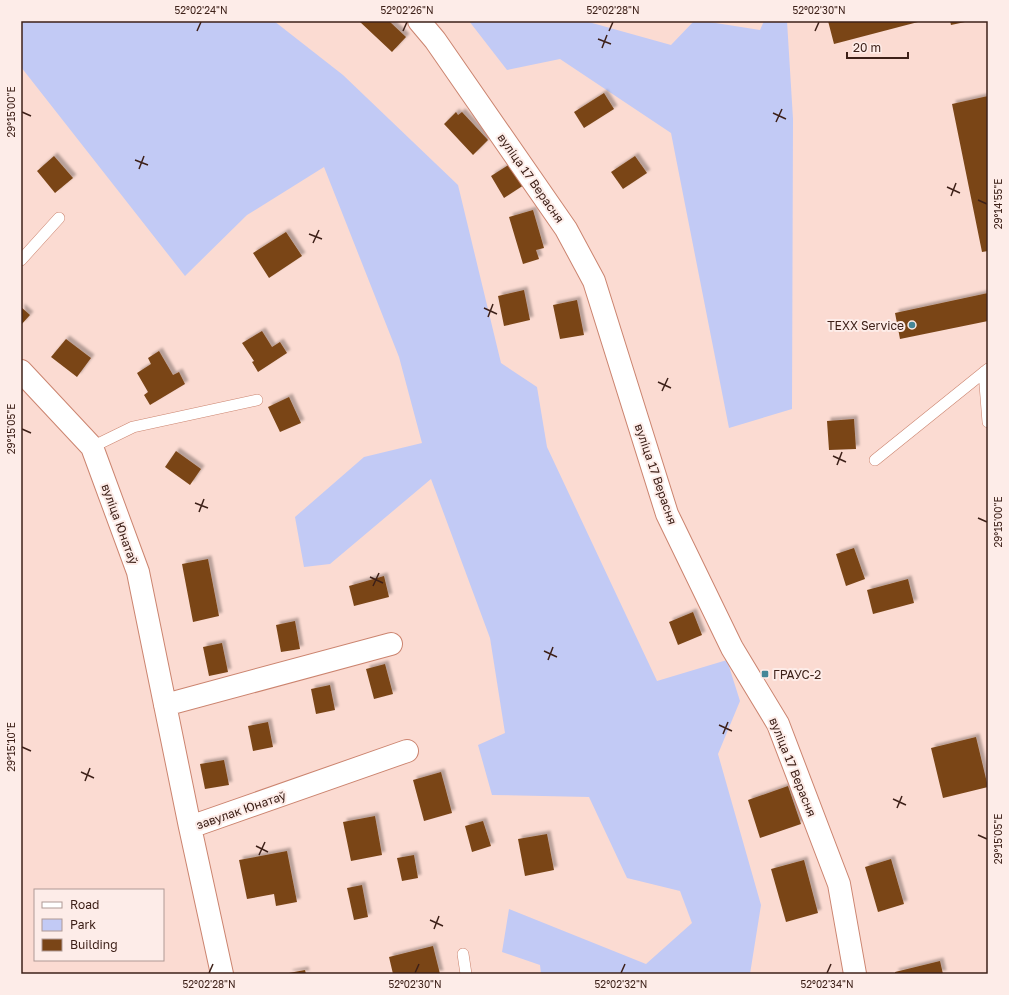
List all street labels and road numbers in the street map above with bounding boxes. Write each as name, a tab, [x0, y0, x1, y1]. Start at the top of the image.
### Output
street label: вуліца 17 Верасня	[495, 130, 567, 226]
street label: вуліца 17 Верасня	[632, 422, 680, 526]
street label: вуліца Юнатаў	[98, 482, 142, 567]
street label: вуліца 17 Верасня	[766, 715, 820, 819]
street label: завулак Юнатаў	[194, 788, 288, 832]

